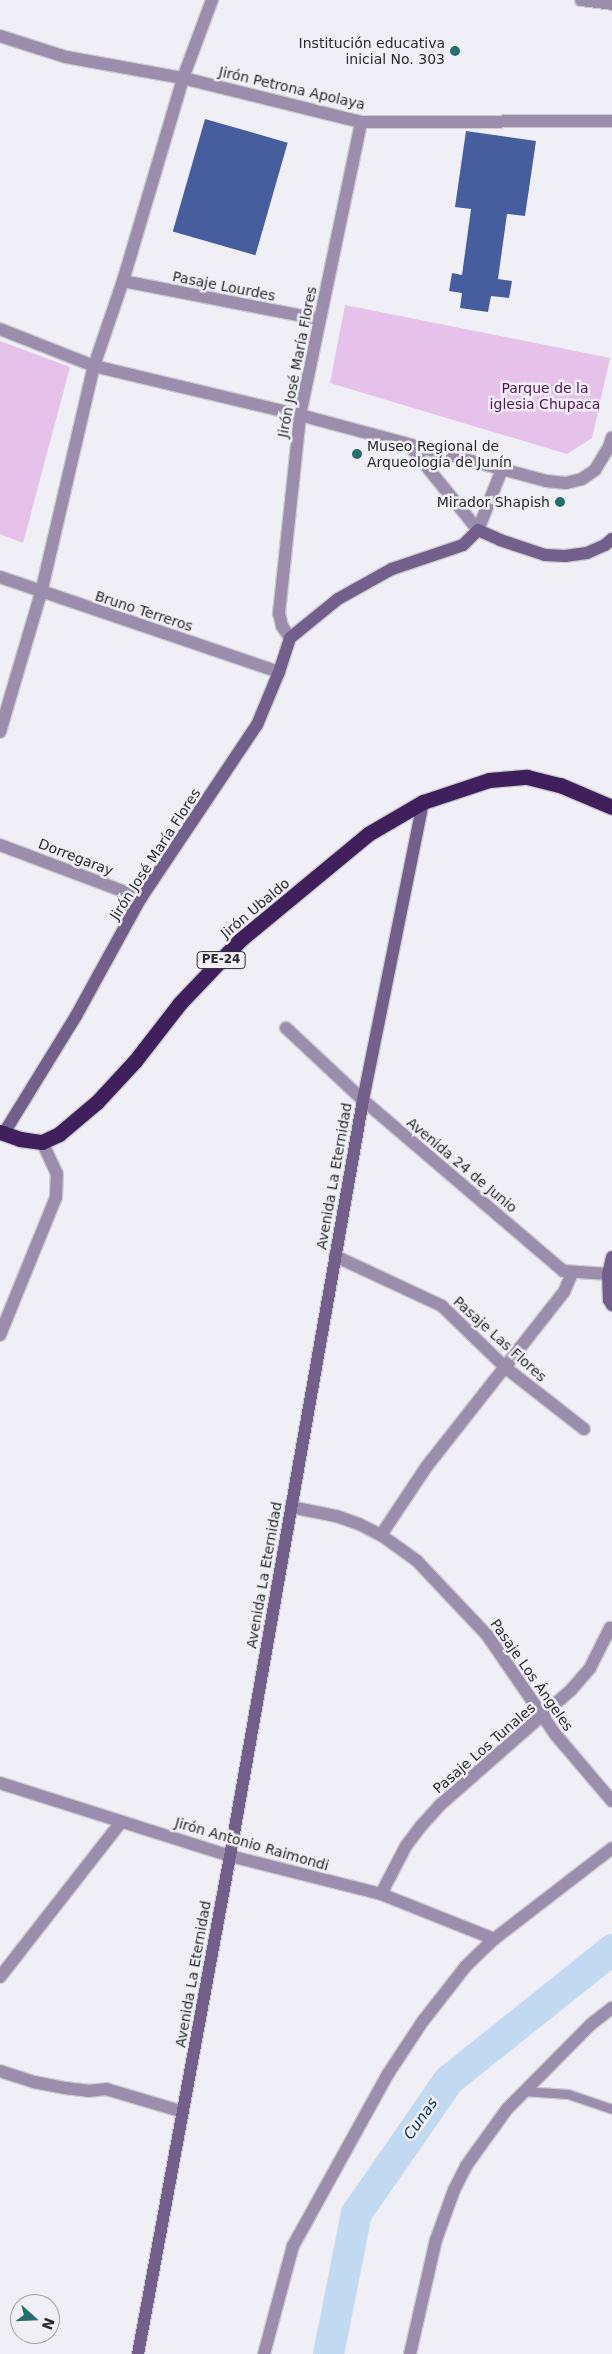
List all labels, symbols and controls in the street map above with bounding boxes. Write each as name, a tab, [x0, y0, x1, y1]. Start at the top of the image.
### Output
place label: Institución educativa inicial No. 303	[299, 35, 445, 68]
marker: Institución educativa inicial No. 303	[449, 45, 461, 57]
street label: Jirón Petrona Apolaya	[217, 63, 367, 113]
street label: Pasaje Lourdes	[171, 268, 277, 304]
street label: Jirón José María Flores	[274, 285, 320, 439]
park label: Parque de la iglesia Chupaca	[490, 380, 600, 412]
place label: Museo Regional de Arqueología de Junín	[367, 438, 512, 471]
marker: Museo Regional de Arqueología de Junín	[351, 448, 363, 460]
place label: Mirador Shapish	[437, 494, 550, 510]
marker: Mirador Shapish	[554, 496, 566, 508]
street label: Bruno Terreros	[93, 587, 195, 635]
street label: Jirón José María Flores	[106, 785, 204, 923]
street label: Dorregaray	[36, 835, 116, 879]
street label: Jirón Ubaldo	[217, 874, 293, 942]
road number: PE-24	[196, 950, 246, 970]
street label: Avenida La Eternidad	[313, 1101, 355, 1251]
street label: Avenida 24 de Junio	[403, 1114, 521, 1216]
street label: Pasaje Las Flores	[450, 1293, 550, 1385]
street label: Avenida La Eternidad	[243, 1500, 285, 1650]
street label: Pasaje Los Ángeles	[487, 1616, 577, 1734]
street label: Pasaje Los Tunales	[430, 1699, 538, 1797]
street label: Jirón Antonio Raimondi	[173, 1814, 331, 1874]
street label: Avenida La Eternidad	[172, 1899, 214, 2049]
water label: Cunas	[400, 2095, 442, 2143]
north arrow	[10, 2294, 60, 2344]
text: N	[39, 2316, 58, 2332]

